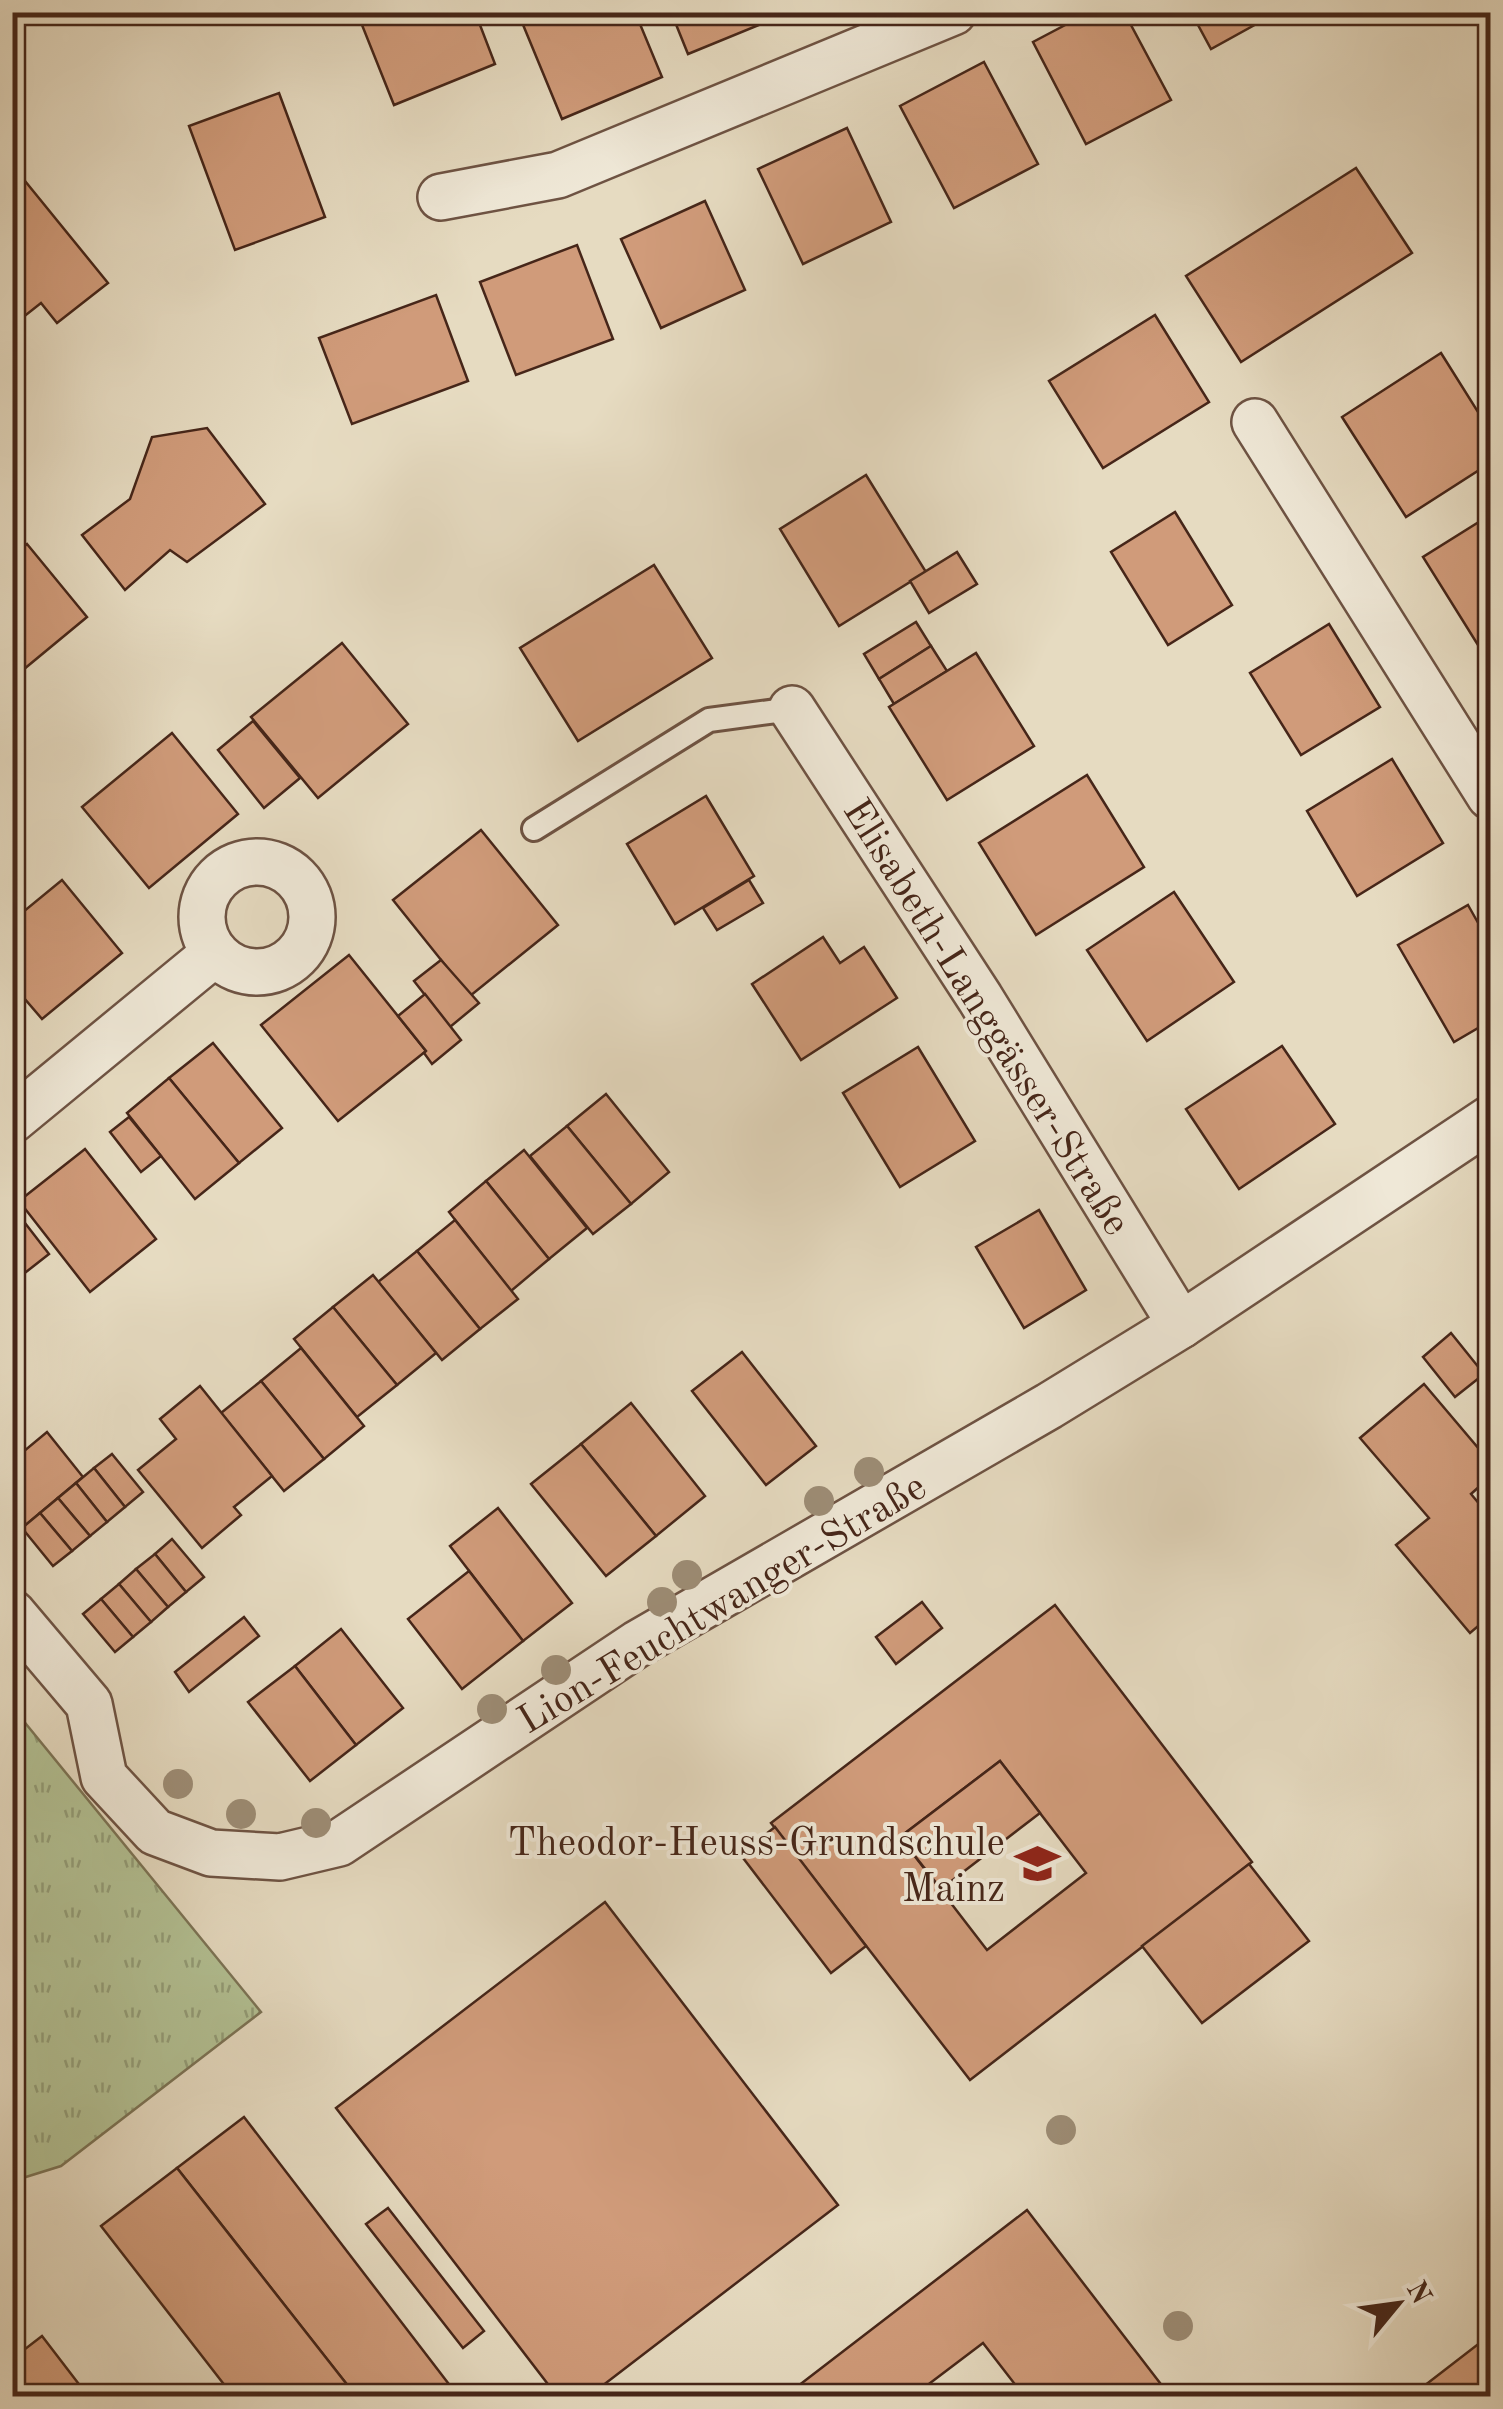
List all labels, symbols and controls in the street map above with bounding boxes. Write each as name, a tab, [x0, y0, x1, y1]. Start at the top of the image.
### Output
street label: Elisabeth-Langgässer-Straße	[834, 793, 1136, 1243]
street label: Lion-Feuchtwanger-Straße	[512, 1468, 934, 1743]
place label: Theodor-Heuss-Grundschule Mainz	[508, 1825, 1005, 1911]
school or university icon: Theodor-Heuss-Grundschule Mainz	[1014, 1840, 1062, 1888]
north arrow	[1348, 2254, 1448, 2354]
text: N	[1400, 2277, 1435, 2310]

